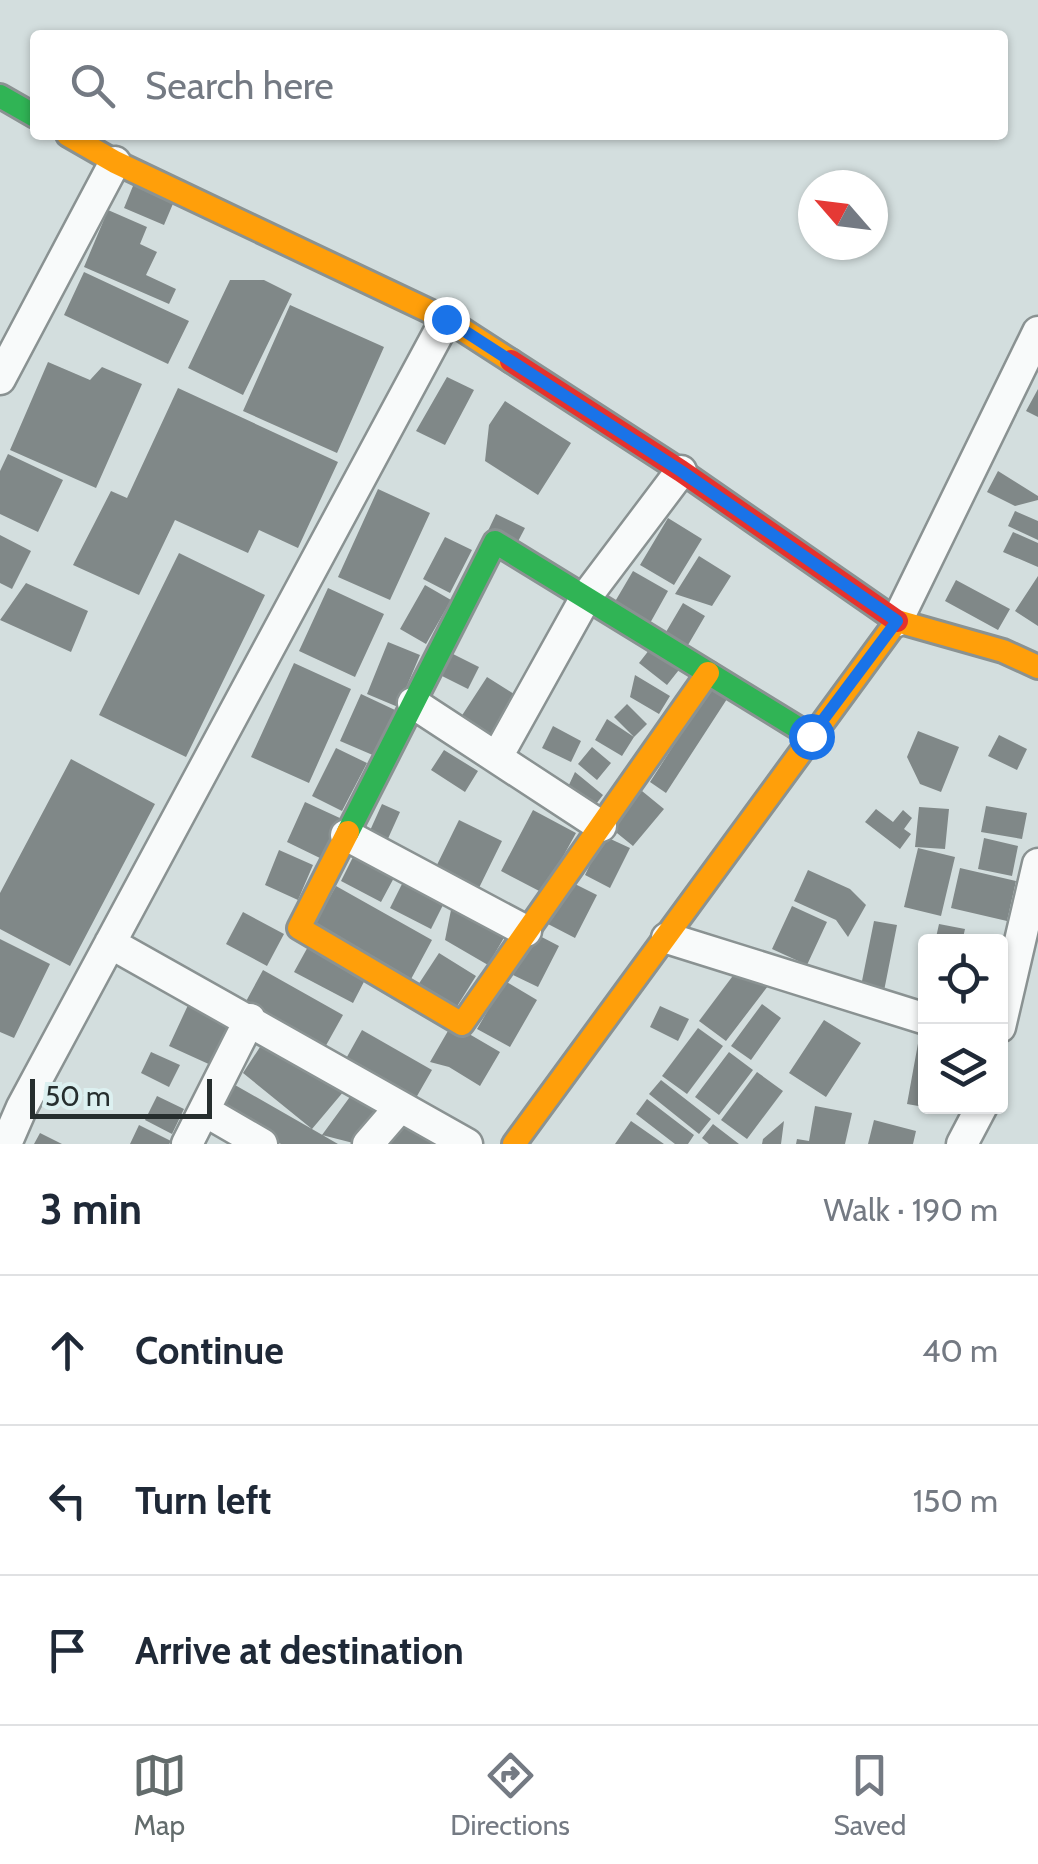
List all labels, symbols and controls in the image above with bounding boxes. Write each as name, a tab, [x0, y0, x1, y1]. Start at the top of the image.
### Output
search box	[30, 30, 1008, 140]
icon: search	[65, 58, 120, 113]
text: Search here	[145, 62, 334, 109]
north arrow	[798, 170, 888, 260]
route end	[424, 297, 470, 343]
route start	[789, 714, 835, 760]
map controls	[918, 934, 1008, 1114]
button: locate	[918, 934, 1008, 1024]
button: layers	[918, 1024, 1008, 1114]
scale bar	[30, 1074, 212, 1118]
text: 50 m	[45, 1079, 111, 1113]
text: 3 min	[40, 1183, 142, 1235]
text: Walk · 190 m	[824, 1190, 998, 1229]
icon: ahead	[40, 1323, 95, 1378]
text: Continue	[135, 1327, 284, 1374]
text: 40 m	[922, 1331, 998, 1370]
icon: left	[40, 1473, 95, 1528]
text: Turn left	[135, 1477, 271, 1524]
text: 150 m	[913, 1481, 998, 1520]
icon: arrive	[40, 1623, 95, 1678]
text: Arrive at destination	[135, 1627, 464, 1674]
tab: Map	[132, 1748, 187, 1842]
tab: Directions	[450, 1748, 570, 1842]
tab: Saved	[834, 1748, 906, 1842]

